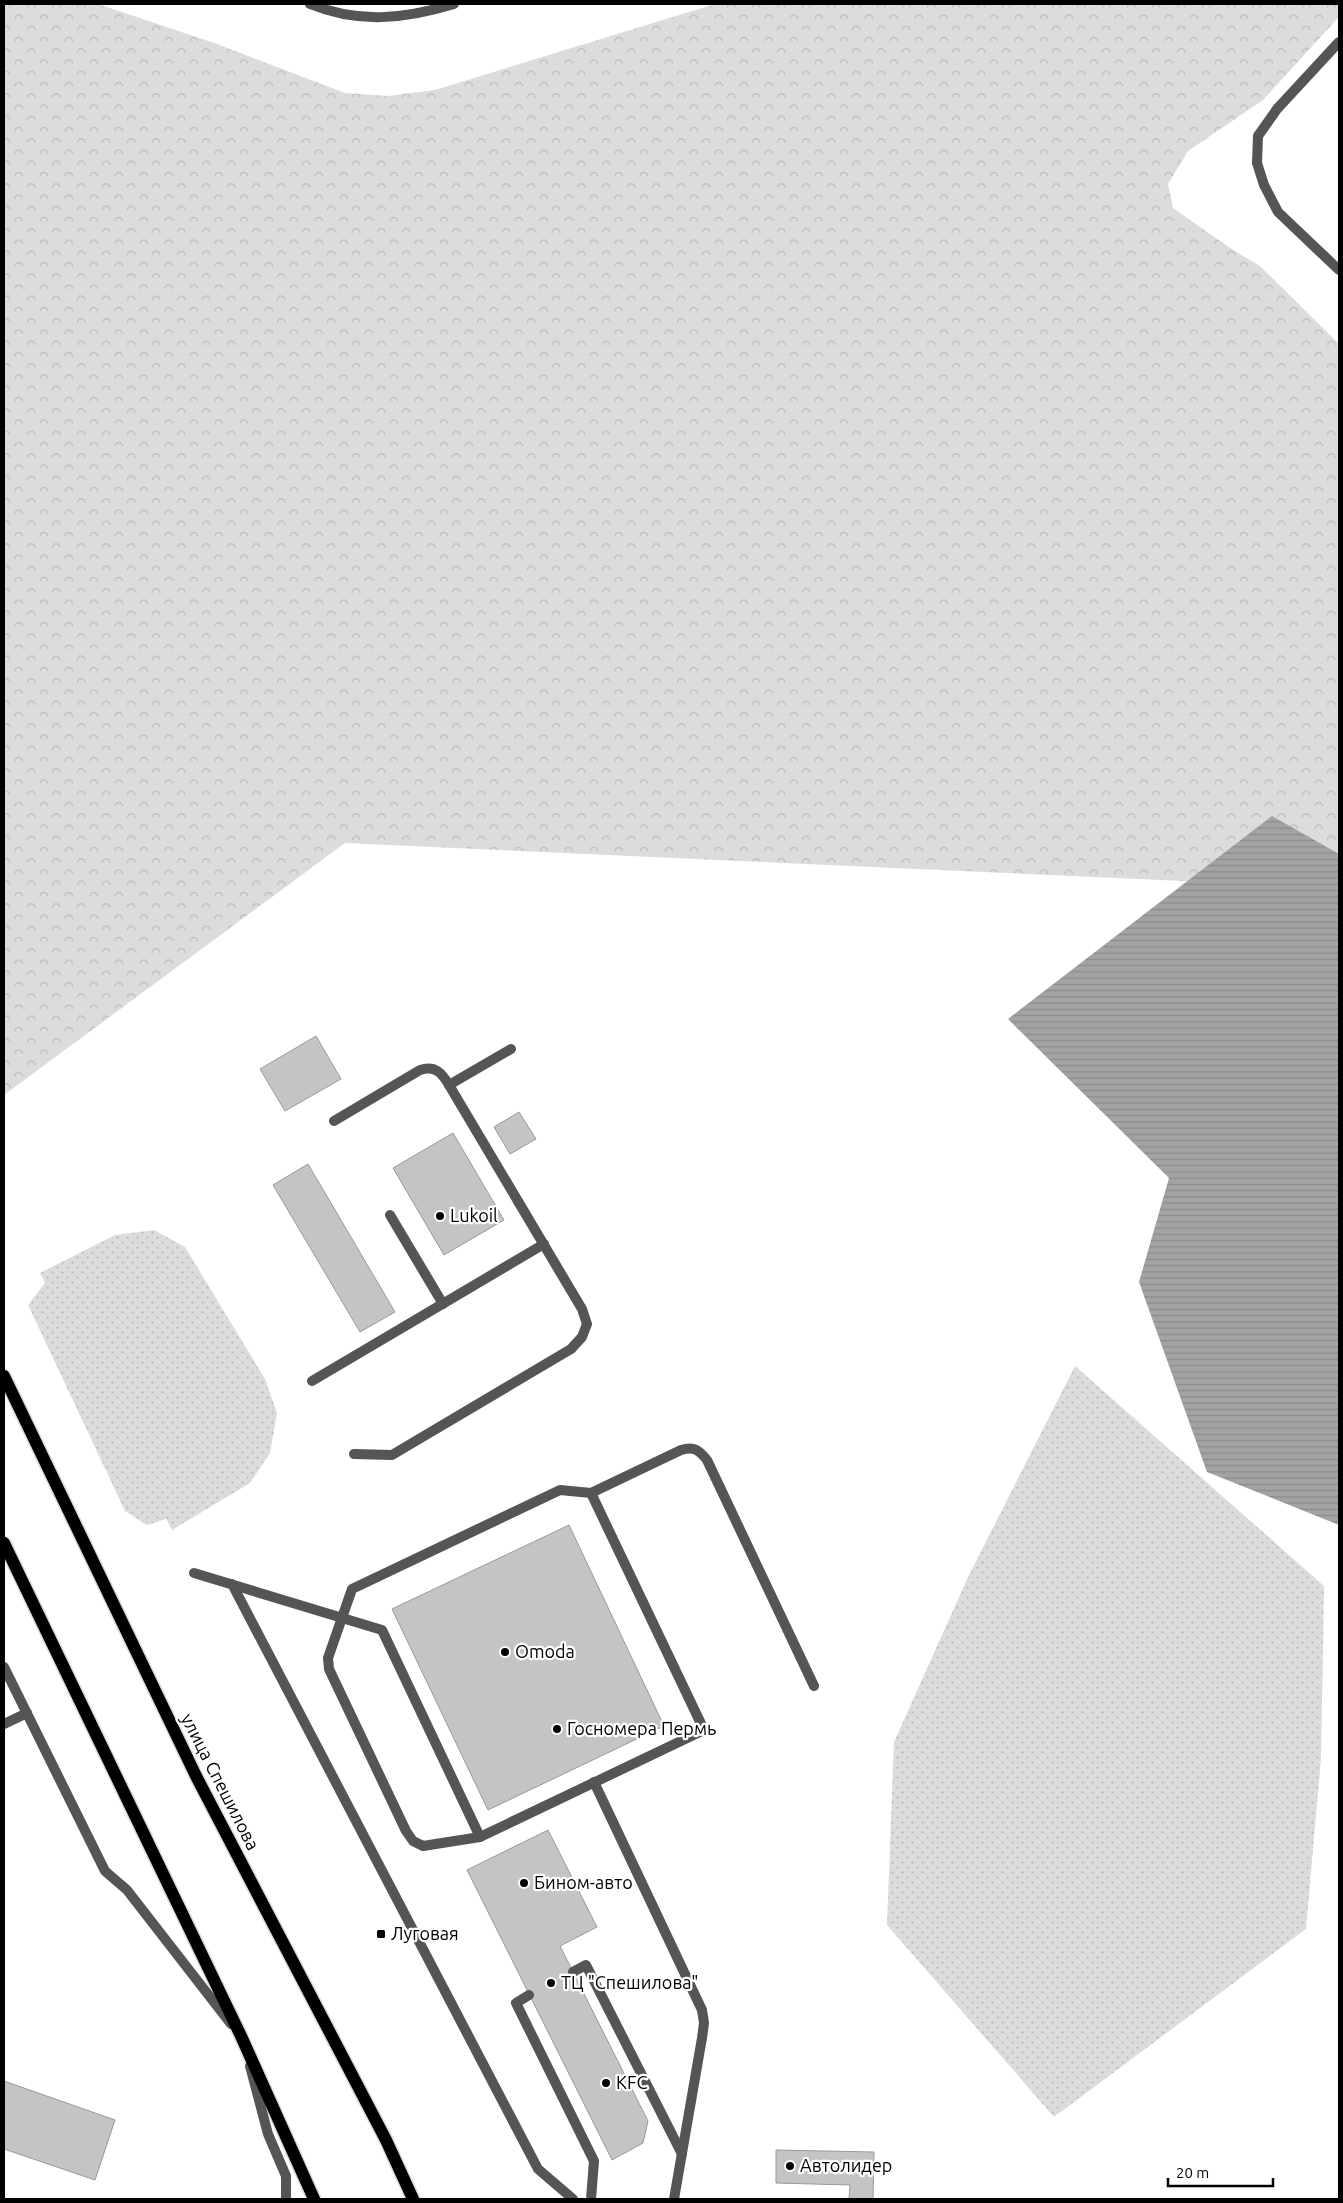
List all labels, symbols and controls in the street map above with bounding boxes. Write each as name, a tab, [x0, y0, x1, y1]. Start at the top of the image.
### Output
place label: Lukoil	[450, 1205, 498, 1225]
marker: Lukoil	[434, 1210, 446, 1222]
place label: Omoda	[515, 1641, 575, 1661]
marker: Omoda	[499, 1646, 511, 1658]
street label: улица Спешилова	[178, 1710, 264, 1853]
place label: Госномера Пермь	[567, 1718, 716, 1738]
marker: Госномера Пермь	[551, 1723, 563, 1735]
place label: Бином-авто	[534, 1872, 633, 1892]
marker: Бином-авто	[518, 1877, 530, 1889]
place label: Луговая	[391, 1923, 459, 1943]
marker: Луговая	[375, 1928, 387, 1940]
place label: ТЦ "Спешилова"	[561, 1972, 698, 1992]
marker: ТЦ "Спешилова"	[545, 1977, 557, 1989]
place label: KFC	[616, 2072, 647, 2092]
marker: KFC	[600, 2077, 612, 2089]
place label: Автолидер	[800, 2155, 892, 2175]
scale bar	[1168, 2156, 1273, 2188]
marker: Автолидер	[784, 2160, 796, 2172]
text: 20 m	[1176, 2164, 1209, 2181]

